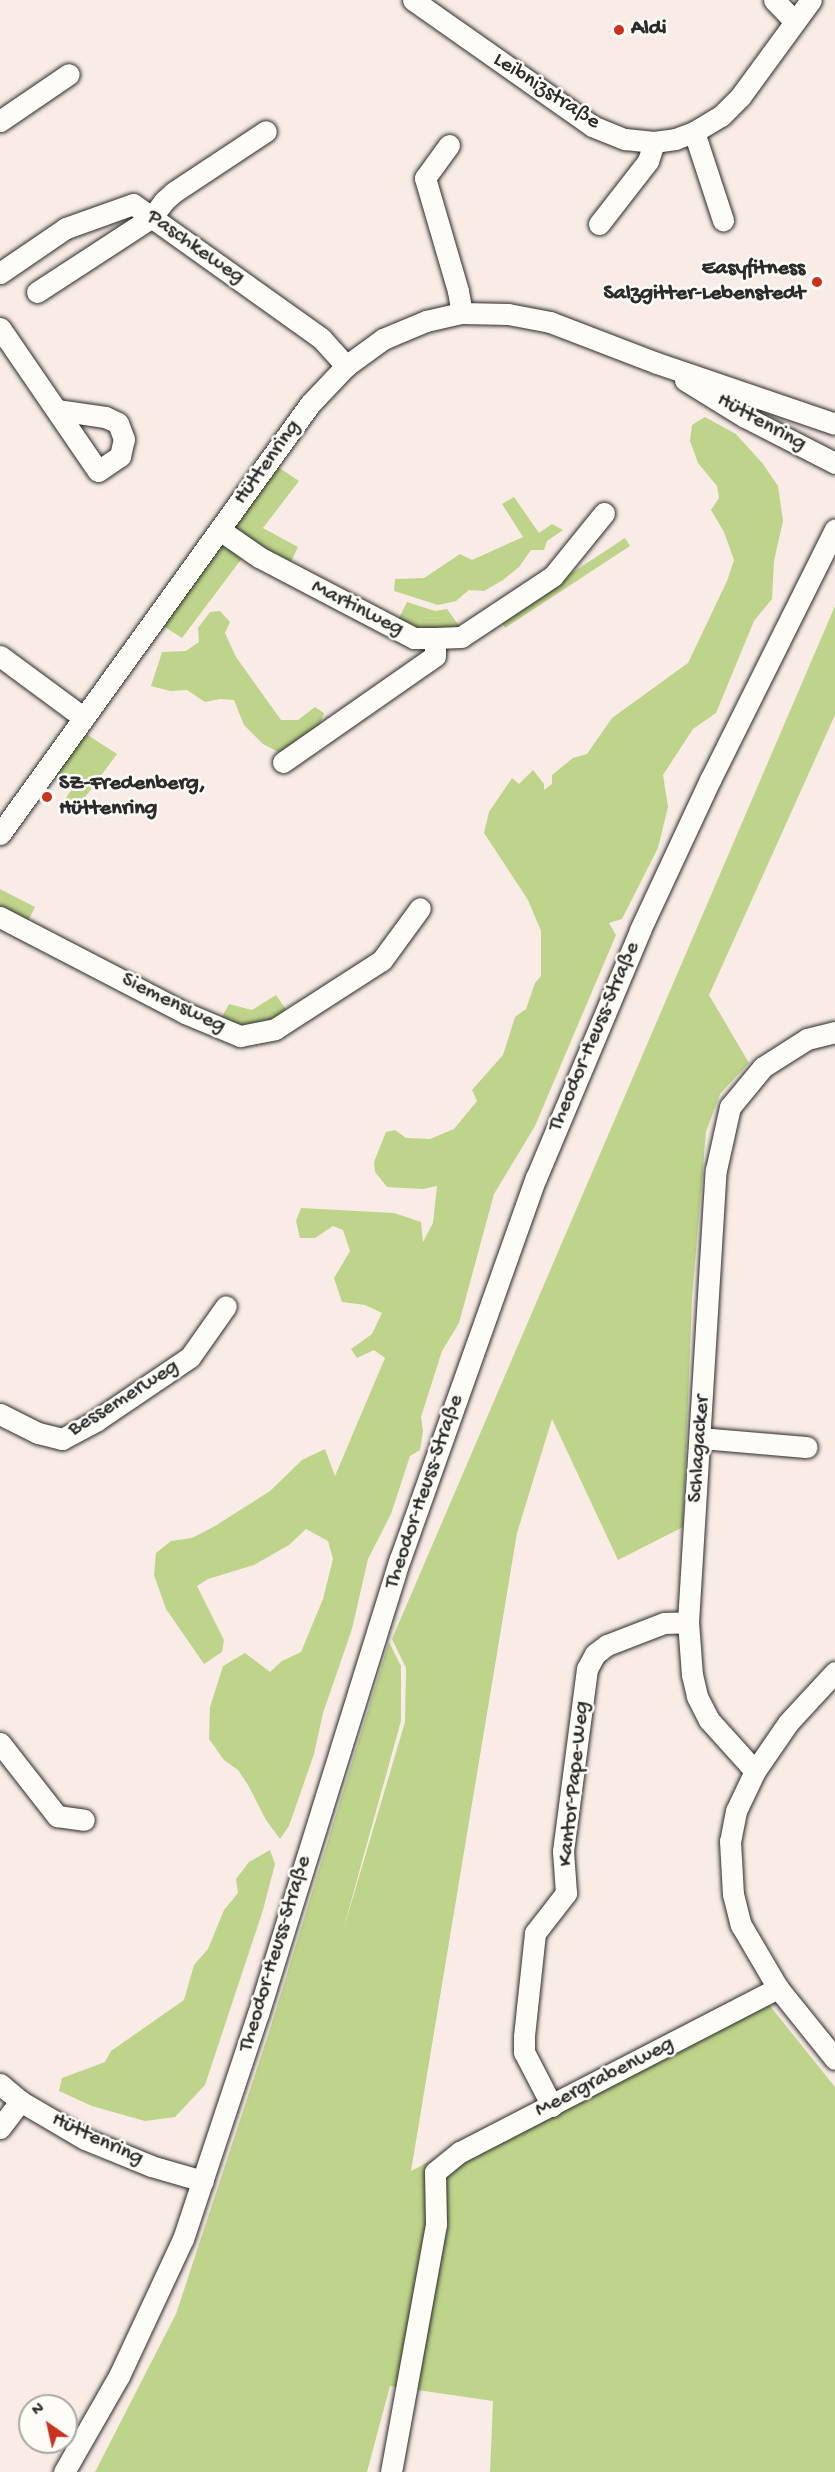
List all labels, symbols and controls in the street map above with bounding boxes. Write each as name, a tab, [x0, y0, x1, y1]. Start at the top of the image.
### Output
place label: Aldi	[631, 17, 666, 43]
marker: Aldi	[612, 23, 626, 37]
street label: Leibnizstraße	[487, 48, 605, 136]
street label: Paschkeweg	[141, 205, 249, 291]
place label: Easyfitness Salzgitter-Lebenstedt	[604, 256, 805, 308]
marker: Easyfitness Salzgitter-Lebenstedt	[810, 275, 824, 289]
street label: Hüttenring	[712, 388, 810, 458]
street label: Hüttenring	[228, 416, 308, 510]
street label: Martinweg	[306, 574, 408, 644]
place label: SZ-Fredenberg, Hüttenring	[59, 771, 206, 822]
marker: SZ-Fredenberg, Hüttenring	[40, 790, 54, 804]
street label: Theodor-Heuss-Straße	[543, 938, 647, 1136]
street label: Siemensweg	[117, 967, 229, 1041]
street label: Bessemerweg	[64, 1354, 184, 1444]
street label: Theodor-Heuss-Straße	[379, 1392, 471, 1592]
street label: Schlagacker	[683, 1394, 717, 1504]
street label: Kantor-Pape-Weg	[553, 1700, 597, 1868]
street label: Theodor-Heuss-Straße	[234, 1853, 318, 2055]
street label: Meergrabenweg	[531, 2032, 679, 2124]
street label: Hüttenring	[47, 2107, 147, 2173]
north arrow	[18, 2394, 78, 2454]
text: N	[29, 2400, 48, 2421]

